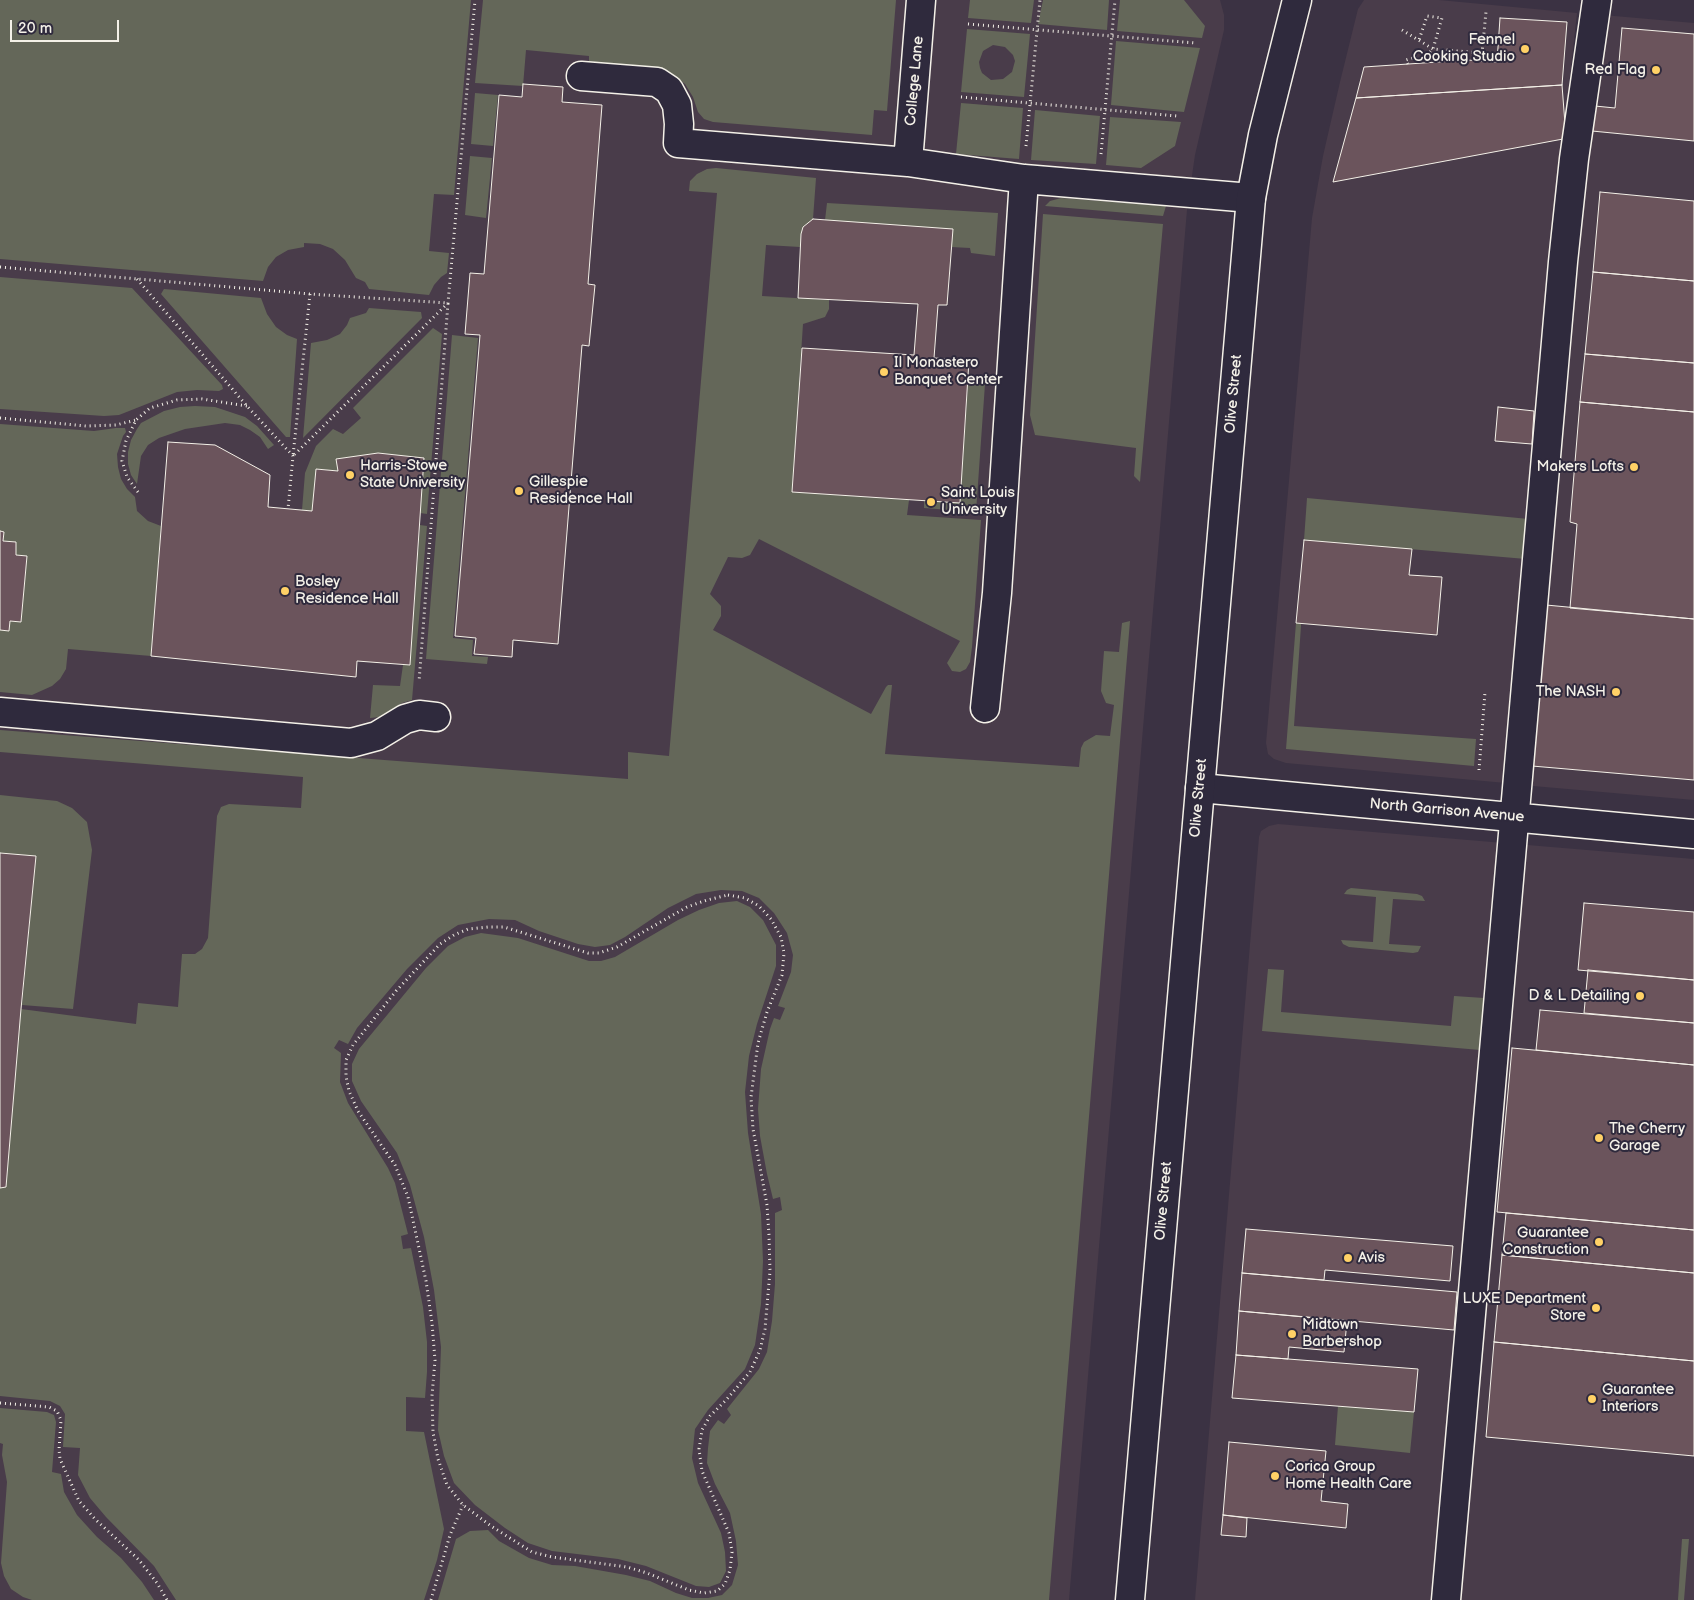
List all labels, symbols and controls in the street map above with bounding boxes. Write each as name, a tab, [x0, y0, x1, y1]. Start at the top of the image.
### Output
scale bar	[12, 10, 121, 42]
text: 20 m	[18, 19, 52, 38]
place label: Fennel Cooking Studio	[1413, 31, 1515, 66]
street label: College Lane	[902, 35, 928, 127]
marker: Fennel Cooking Studio	[1519, 43, 1531, 55]
place label: Red Flag	[1584, 61, 1646, 79]
marker: Red Flag	[1650, 64, 1662, 76]
place label: Il Monastero Banquet Center	[894, 354, 1002, 389]
street label: Olive Street	[1222, 354, 1246, 434]
marker: Il Monastero Banquet Center	[878, 366, 890, 378]
place label: Harris-Stowe State University	[360, 457, 465, 492]
place label: Makers Lofts	[1537, 458, 1624, 476]
marker: Makers Lofts	[1628, 461, 1640, 473]
marker: Harris-Stowe State University	[344, 469, 356, 481]
place label: Gillespie Residence Hall	[529, 473, 633, 508]
place label: Saint Louis University	[941, 484, 1015, 519]
marker: Gillespie Residence Hall	[513, 485, 525, 497]
marker: Saint Louis University	[925, 496, 937, 508]
place label: Bosley Residence Hall	[295, 573, 399, 608]
marker: Bosley Residence Hall	[279, 585, 291, 597]
place label: The NASH	[1536, 683, 1606, 701]
marker: The NASH	[1610, 686, 1622, 698]
street label: Olive Street	[1187, 758, 1211, 838]
street label: North Garrison Avenue	[1369, 795, 1525, 827]
place label: D & L Detailing	[1529, 987, 1630, 1005]
marker: D & L Detailing	[1634, 990, 1646, 1002]
place label: The Cherry Garage	[1609, 1120, 1685, 1155]
marker: The Cherry Garage	[1593, 1132, 1605, 1144]
street label: Olive Street	[1152, 1161, 1176, 1241]
place label: Guarantee Construction	[1502, 1224, 1589, 1259]
marker: Guarantee Construction	[1593, 1236, 1605, 1248]
place label: Avis	[1358, 1249, 1385, 1267]
marker: Avis	[1342, 1252, 1354, 1264]
place label: LUXE Department Store	[1463, 1290, 1586, 1325]
marker: LUXE Department Store	[1590, 1302, 1602, 1314]
place label: Midtown Barbershop	[1302, 1316, 1382, 1351]
marker: Midtown Barbershop	[1286, 1328, 1298, 1340]
place label: Guarantee Interiors	[1602, 1381, 1674, 1416]
marker: Guarantee Interiors	[1586, 1393, 1598, 1405]
place label: Corica Group Home Health Care	[1285, 1458, 1412, 1493]
marker: Corica Group Home Health Care	[1269, 1470, 1281, 1482]

